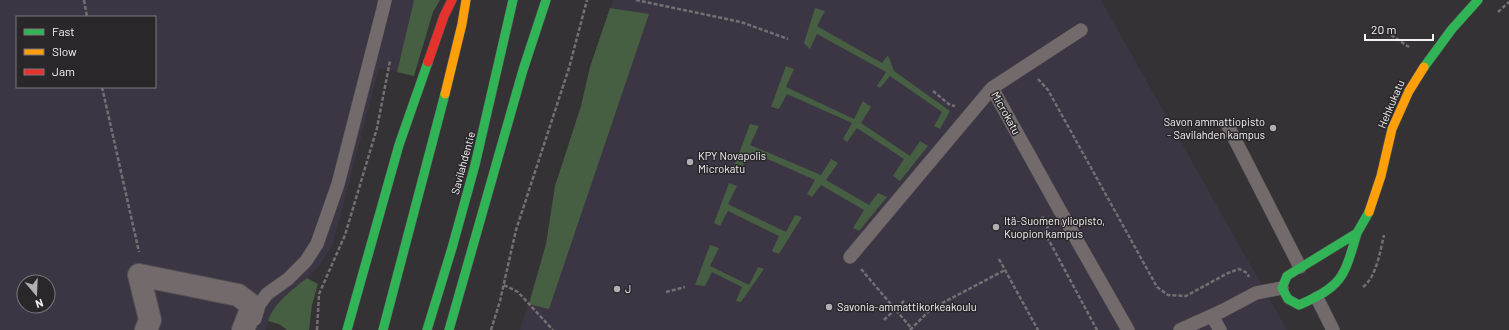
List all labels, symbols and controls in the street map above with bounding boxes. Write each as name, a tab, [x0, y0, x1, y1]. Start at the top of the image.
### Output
legend	[16, 16, 156, 88]
scale bar	[1365, 16, 1433, 42]
text: 20 m	[1371, 22, 1397, 36]
text: Fast	[52, 24, 75, 38]
text: Slow	[52, 44, 77, 58]
text: Jam	[52, 64, 75, 78]
street label: Hehkukatu	[1375, 78, 1407, 130]
street label: Microkatu	[989, 89, 1024, 137]
place label: Savon ammattiopisto - Savilahden kampus	[1164, 115, 1265, 141]
marker: Savon ammattiopisto - Savilahden kampus	[1268, 123, 1278, 133]
street label: Savilahdentie	[448, 130, 477, 196]
place label: KPY Novapolis Microkatu	[698, 149, 766, 175]
marker: KPY Novapolis Microkatu	[685, 157, 695, 167]
place label: Itä-Suomen yliopisto, Kuopion kampus	[1004, 214, 1105, 240]
marker: Itä-Suomen yliopisto, Kuopion kampus	[991, 222, 1001, 232]
north arrow	[16, 274, 56, 314]
place label: J	[625, 282, 631, 295]
marker: J	[612, 284, 622, 294]
text: N	[34, 297, 45, 311]
place label: Savonia-ammattikorkeakoulu	[837, 300, 977, 313]
marker: Savonia-ammattikorkeakoulu	[824, 302, 834, 312]

